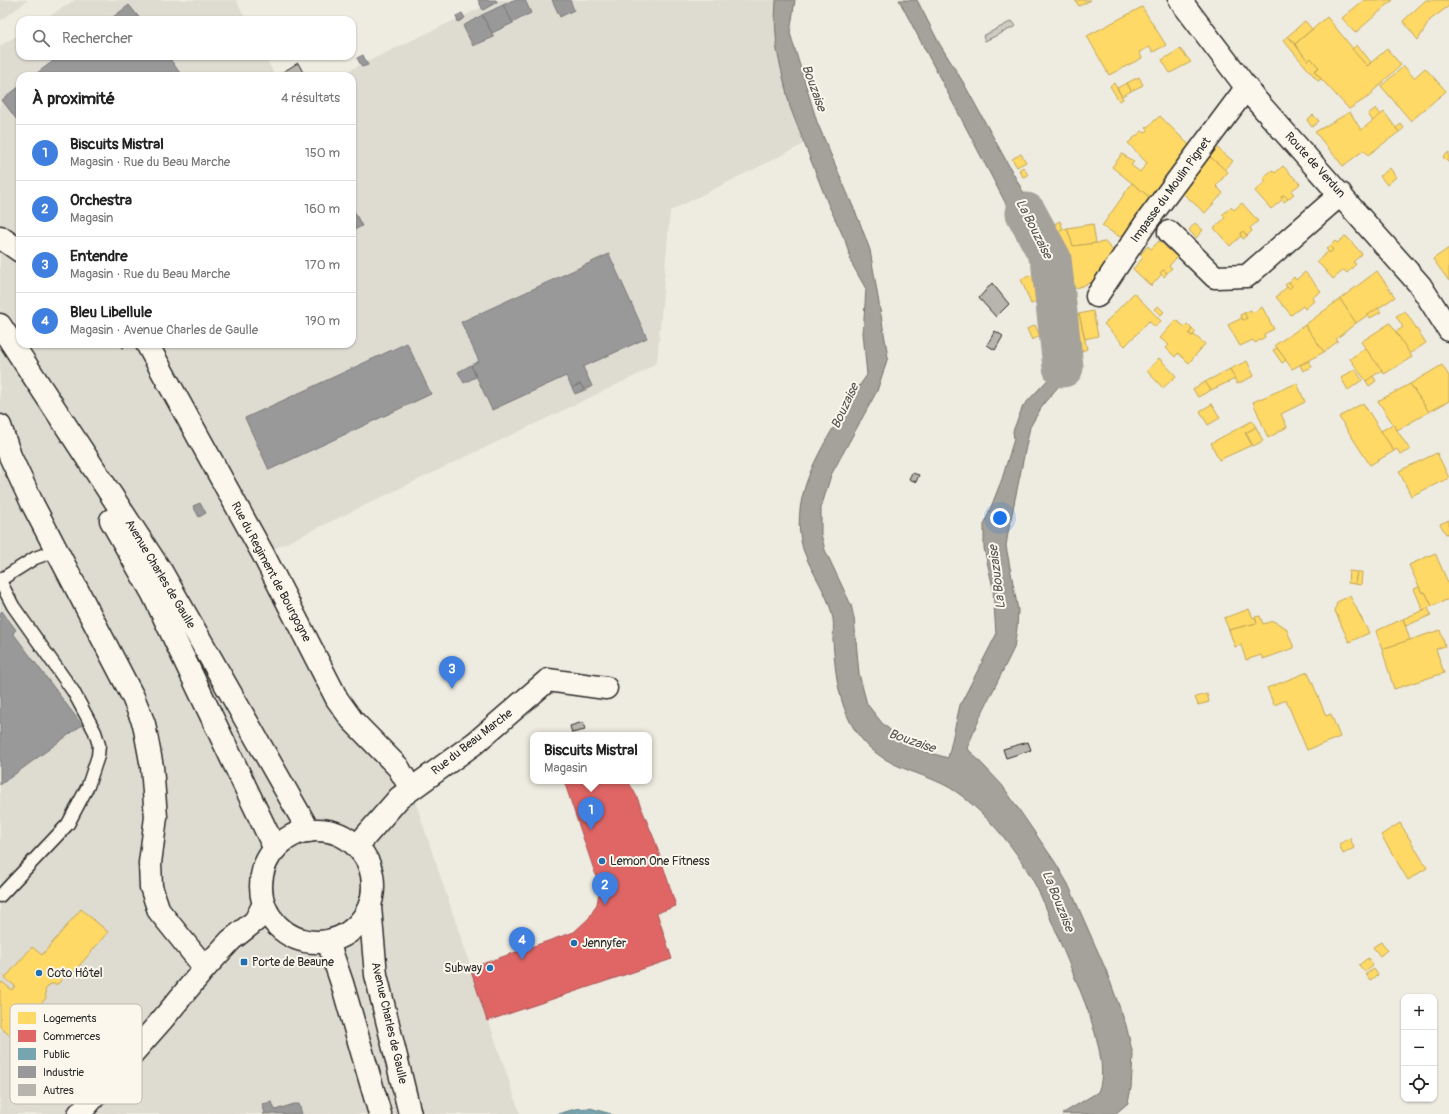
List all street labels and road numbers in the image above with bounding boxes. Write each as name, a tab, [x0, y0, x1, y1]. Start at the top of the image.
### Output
street label: Route de Verdun	[1282, 129, 1349, 201]
street label: Impasse du Moulin Pignet	[1128, 134, 1214, 246]
street label: Rue du Regiment de Bourgogne	[228, 499, 314, 645]
street label: Avenue Charles de Gaulle	[121, 517, 199, 631]
street label: Rue du Beau Marche	[428, 706, 516, 778]
street label: Avenue Charles de Gaulle	[368, 961, 410, 1085]

